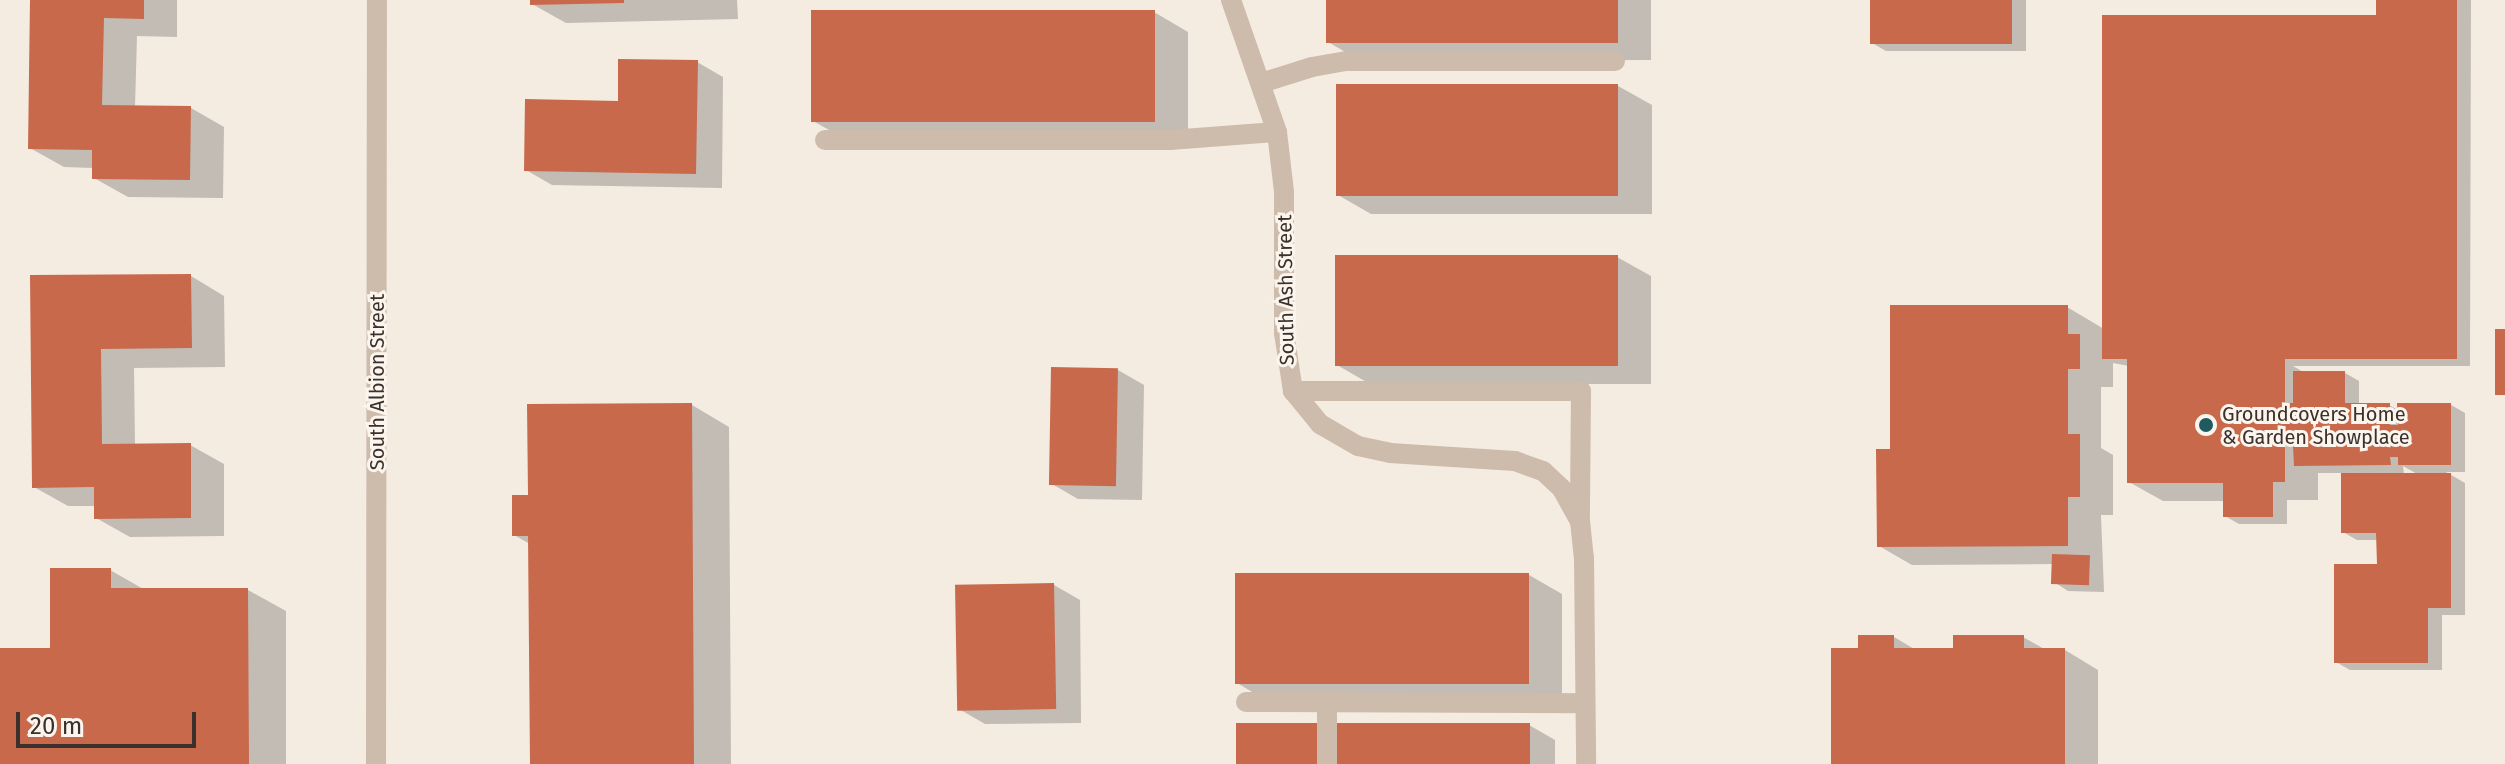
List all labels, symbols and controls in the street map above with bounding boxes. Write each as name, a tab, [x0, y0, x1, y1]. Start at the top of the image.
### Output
street label: South Ash Street	[1273, 215, 1299, 365]
street label: South Albion Street	[365, 294, 389, 470]
place label: Groundcovers Home & Garden Showplace	[2222, 402, 2410, 449]
marker: Groundcovers Home & Garden Showplace	[2197, 416, 2215, 434]
scale bar	[20, 696, 200, 746]
text: 20 m	[30, 712, 82, 740]

